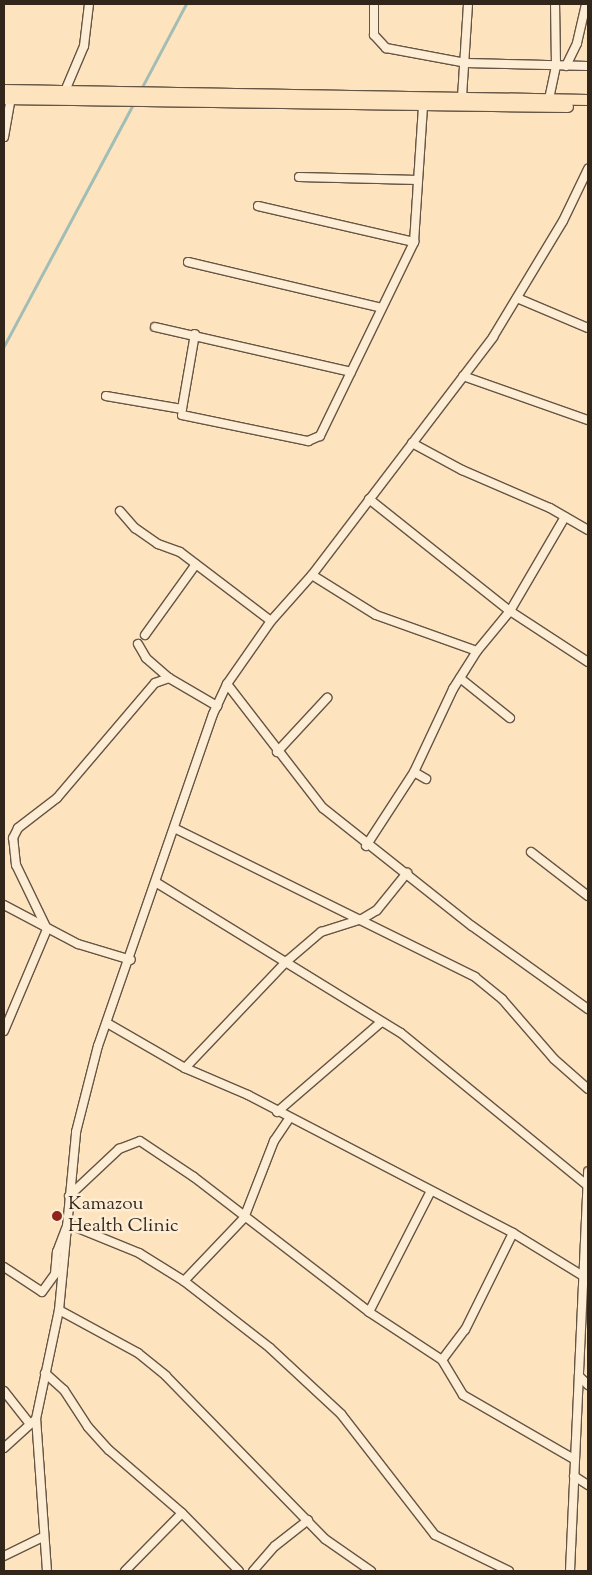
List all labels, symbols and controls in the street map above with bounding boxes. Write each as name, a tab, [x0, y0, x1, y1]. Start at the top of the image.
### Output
place label: Kamazou Health Clinic	[68, 1194, 179, 1238]
marker: Kamazou Health Clinic	[50, 1209, 64, 1223]

